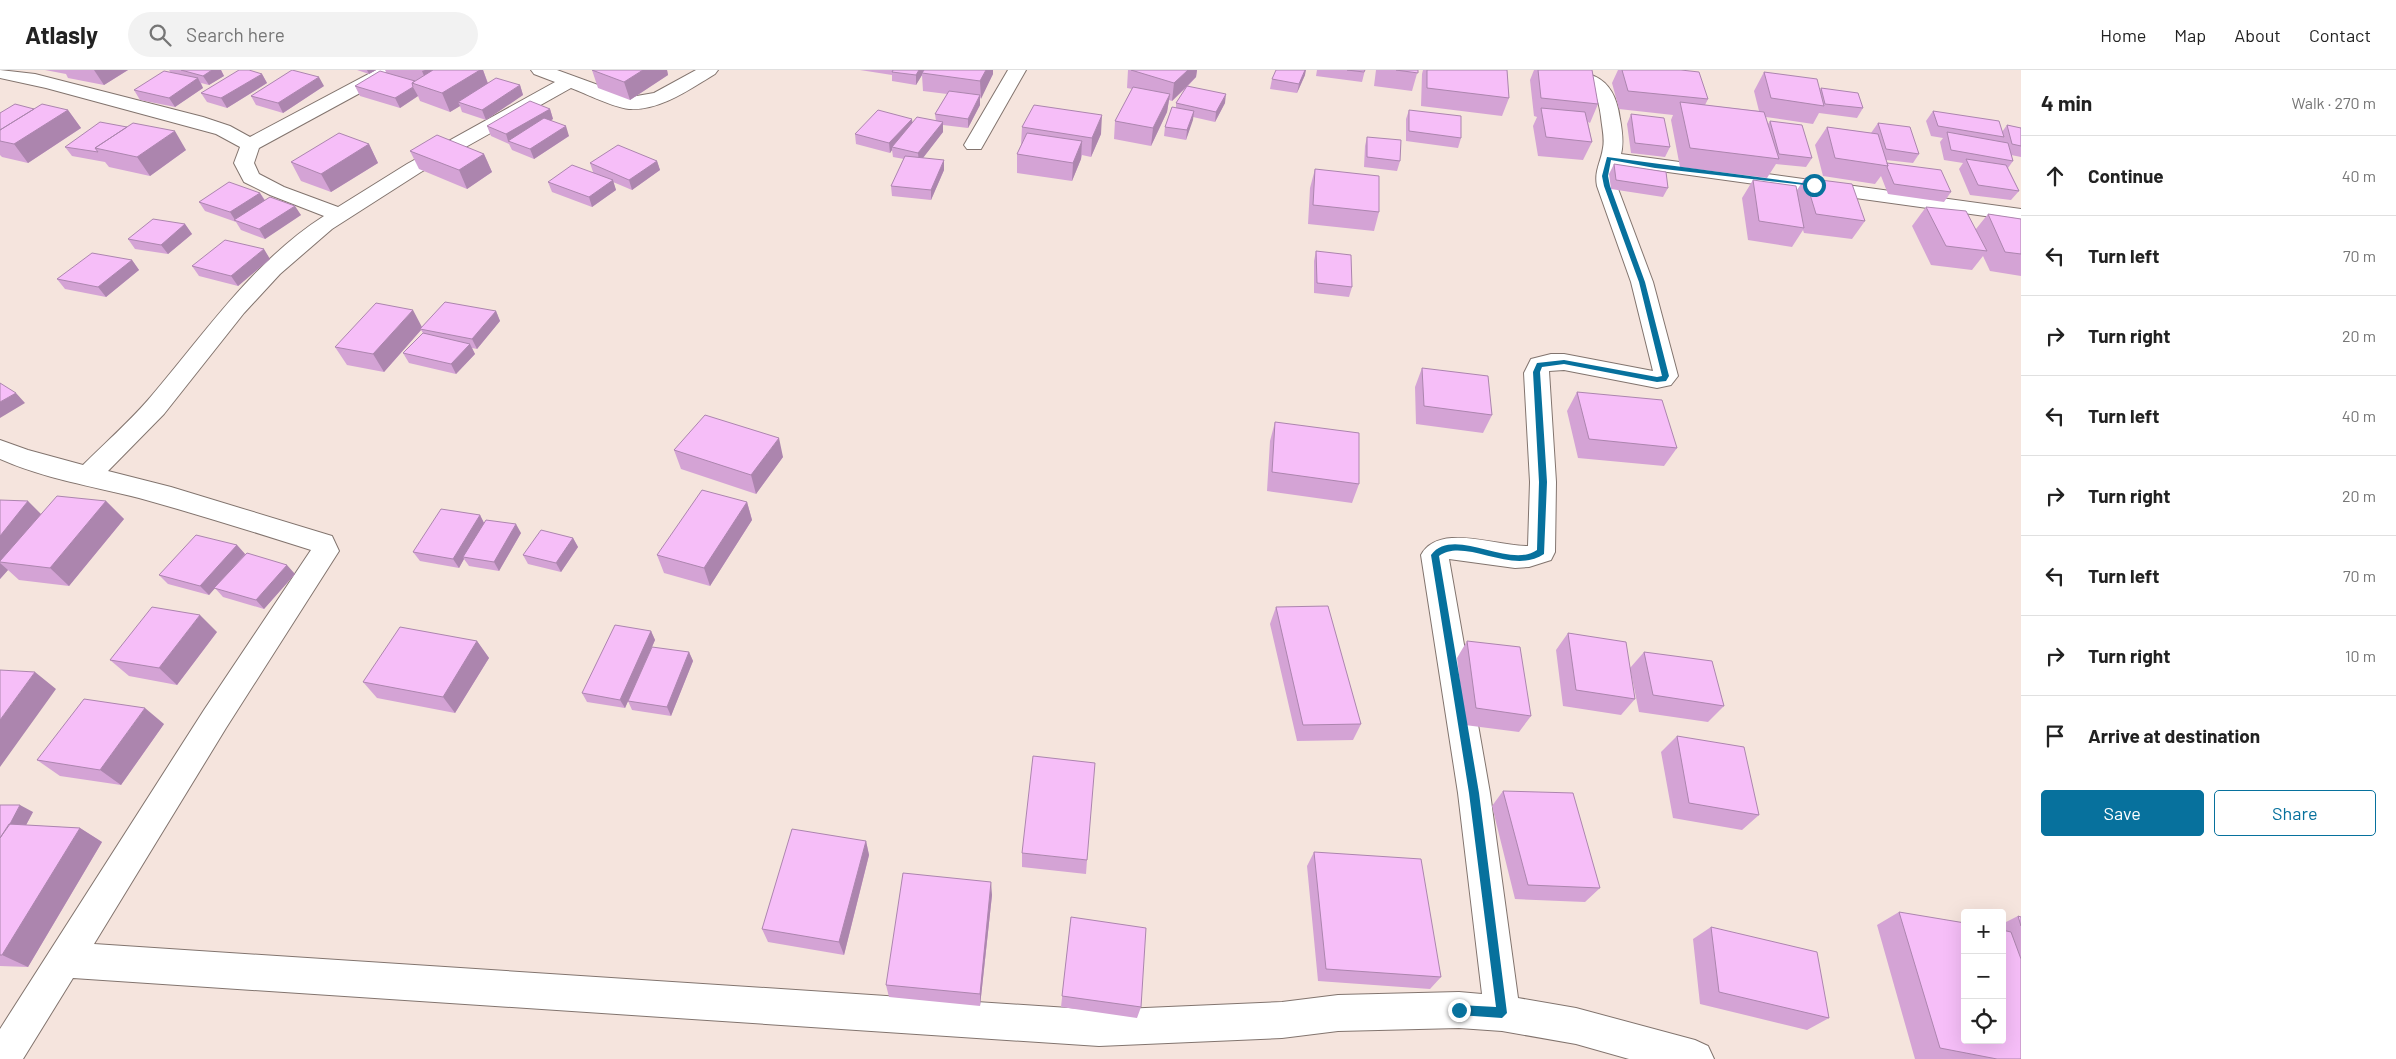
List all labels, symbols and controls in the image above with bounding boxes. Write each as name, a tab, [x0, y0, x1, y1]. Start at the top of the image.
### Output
search box	[128, 12, 478, 57]
text: Atlasly	[25, 20, 98, 49]
icon: search	[146, 21, 174, 49]
text: Search here	[186, 23, 285, 46]
text: Home	[2100, 24, 2146, 46]
text: Map	[2174, 24, 2206, 46]
text: About	[2234, 24, 2281, 46]
text: Contact	[2309, 24, 2371, 46]
text: 4 min	[2041, 90, 2092, 115]
text: Walk · 270 m	[2291, 93, 2376, 112]
icon: ahead	[2041, 162, 2069, 190]
text: Continue	[2088, 164, 2164, 187]
text: 40 m	[2342, 166, 2376, 185]
route start	[1803, 174, 1826, 197]
icon: left	[2041, 242, 2069, 270]
text: Turn left	[2088, 244, 2159, 267]
text: 70 m	[2343, 246, 2376, 265]
icon: right	[2041, 322, 2069, 350]
text: Turn right	[2088, 324, 2170, 347]
text: 20 m	[2342, 326, 2376, 345]
icon: left	[2041, 402, 2069, 430]
text: Turn left	[2088, 404, 2159, 427]
text: 40 m	[2342, 406, 2376, 425]
icon: right	[2041, 482, 2069, 510]
text: Turn right	[2088, 484, 2170, 507]
text: 20 m	[2342, 486, 2376, 505]
icon: left	[2041, 562, 2069, 590]
text: Turn left	[2088, 564, 2159, 587]
text: 70 m	[2343, 566, 2376, 585]
icon: right	[2041, 642, 2069, 670]
text: Turn right	[2088, 644, 2170, 667]
text: 10 m	[2345, 646, 2376, 665]
icon: arrive	[2041, 722, 2069, 750]
text: Arrive at destination	[2088, 724, 2260, 747]
button: Save	[2041, 790, 2204, 836]
button: Share	[2214, 790, 2376, 836]
map controls	[1961, 909, 2006, 1044]
button: +	[1961, 909, 2006, 954]
button: −	[1961, 954, 2006, 999]
route end	[1448, 999, 1471, 1022]
button: locate	[1961, 999, 2006, 1044]

